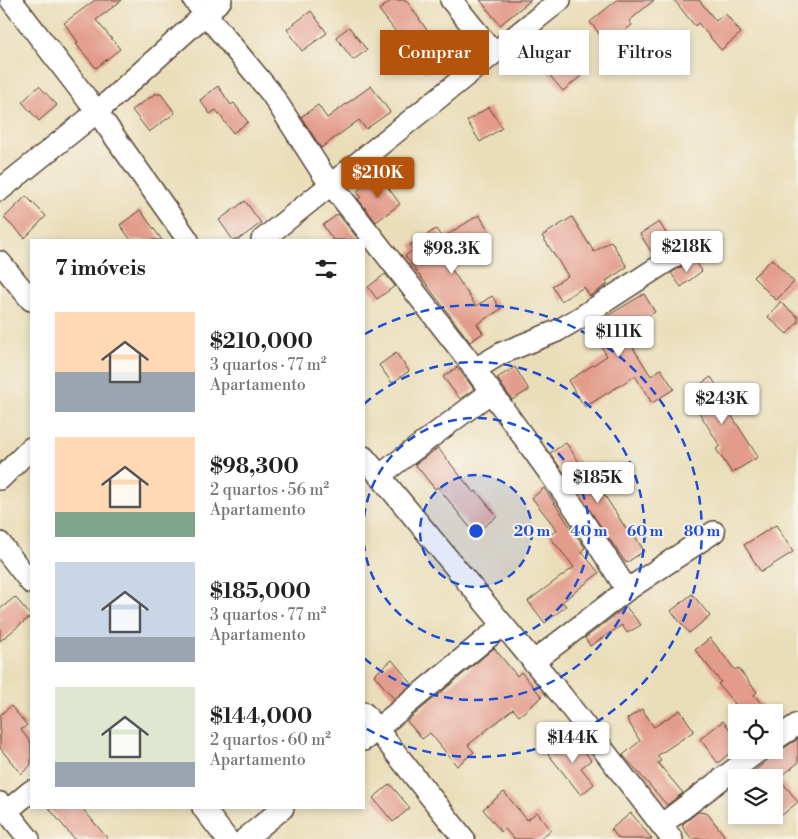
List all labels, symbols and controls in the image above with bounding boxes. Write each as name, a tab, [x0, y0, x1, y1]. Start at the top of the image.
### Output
chip: Comprar	[380, 30, 489, 75]
chip: Alugar	[499, 30, 589, 75]
chip: Filtros	[599, 30, 690, 75]
pin: $210K	[343, 156, 413, 199]
text: $210K	[352, 163, 404, 183]
pin: $218K	[652, 230, 722, 273]
pin: $98.3K	[411, 232, 493, 275]
text: $218K	[662, 237, 712, 257]
text: $98.3K	[424, 239, 480, 259]
icon: filters	[312, 255, 340, 283]
text: 7 imóveis	[55, 256, 146, 282]
pin: $111K	[584, 316, 654, 358]
text: $111K	[596, 322, 642, 342]
text: $210,000	[210, 329, 313, 355]
icon: home	[95, 332, 155, 392]
text: 3 quartos · 77 m²	[210, 355, 326, 375]
text: Apartamento	[210, 375, 306, 395]
pin: $243K	[687, 382, 757, 425]
text: $243K	[696, 389, 748, 409]
text: $98,300	[210, 454, 299, 480]
icon: home	[95, 457, 155, 517]
pin: $185K	[563, 462, 633, 504]
text: $185K	[573, 468, 623, 488]
text: 2 quartos · 56 m²	[210, 480, 329, 500]
text: Apartamento	[210, 500, 306, 520]
centre of rings	[467, 522, 485, 540]
text: 20 m	[514, 522, 551, 541]
text: 40 m	[570, 522, 608, 541]
text: 60 m	[627, 522, 664, 541]
text: 80 m	[684, 522, 721, 541]
text: $185,000	[210, 579, 311, 605]
icon: home	[95, 582, 155, 642]
text: 3 quartos · 77 m²	[210, 605, 326, 625]
text: Apartamento	[210, 625, 306, 645]
text: $144,000	[210, 704, 312, 730]
map controls	[728, 704, 783, 824]
button: locate	[728, 704, 783, 759]
icon: home	[95, 707, 155, 767]
pin: $144K	[538, 722, 608, 764]
text: $144K	[547, 728, 599, 748]
text: 2 quartos · 60 m²	[210, 730, 331, 750]
text: Apartamento	[210, 750, 306, 770]
button: layers	[728, 769, 783, 824]

